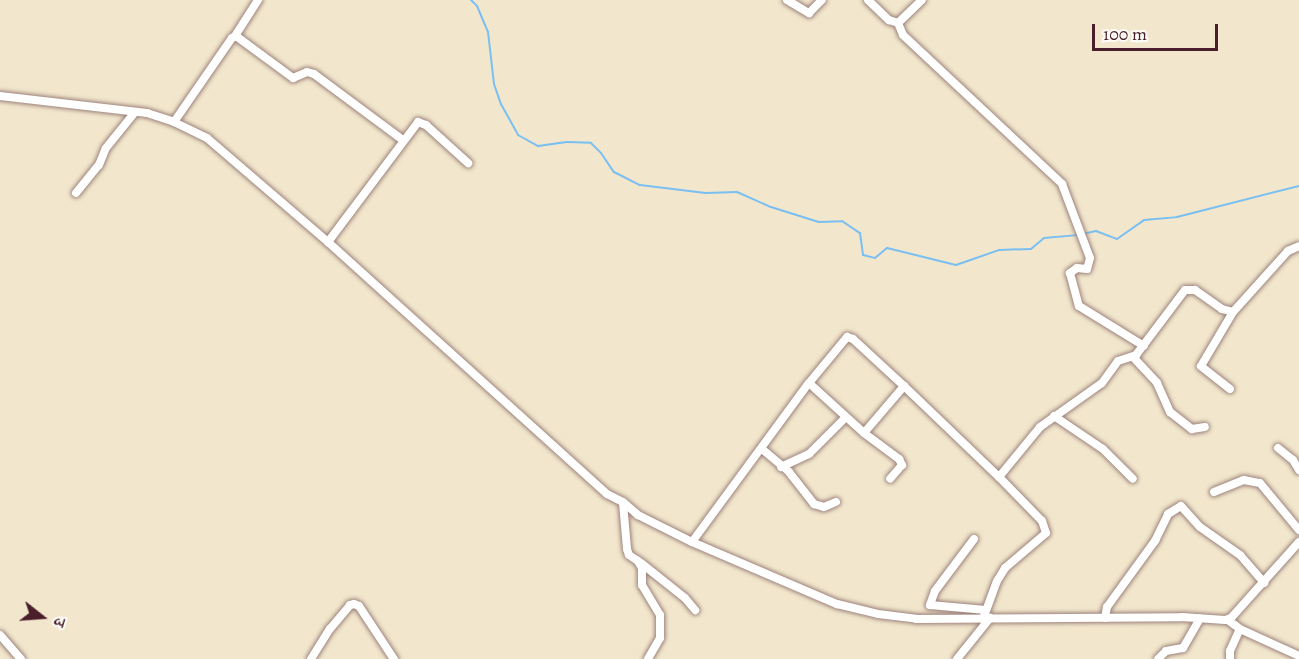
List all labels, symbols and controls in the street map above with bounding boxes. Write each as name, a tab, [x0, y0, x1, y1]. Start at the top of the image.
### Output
scale bar	[1095, 12, 1221, 50]
text: 100 m	[1103, 22, 1147, 46]
north arrow	[12, 587, 72, 647]
text: उ	[48, 615, 71, 629]

